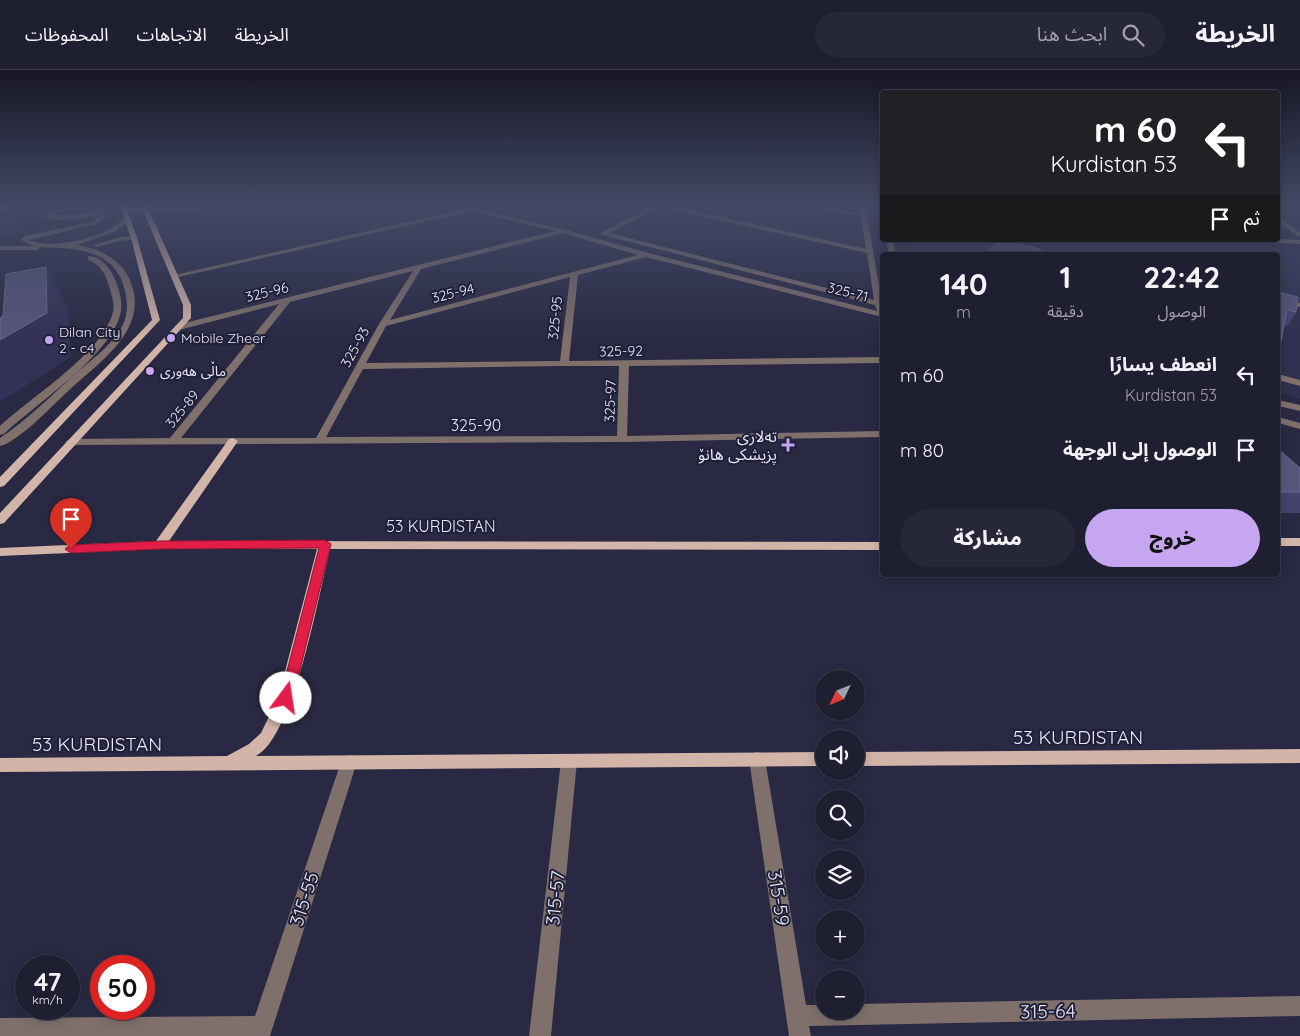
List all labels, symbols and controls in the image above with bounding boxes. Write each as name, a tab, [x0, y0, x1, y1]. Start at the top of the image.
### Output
search box	[815, 12, 1165, 57]
text: الخريطة	[1195, 18, 1275, 48]
icon: search	[1119, 21, 1147, 49]
text: ابحث هنا	[1037, 22, 1107, 46]
text: المحفوظات	[25, 23, 109, 46]
text: الاتجاهات	[137, 23, 207, 46]
text: الخريطة	[235, 23, 289, 46]
text: 60 m	[1094, 107, 1177, 151]
icon: left	[1195, 110, 1260, 175]
text: 53 Kurdistan	[1050, 150, 1177, 178]
icon: arrive	[1206, 205, 1234, 233]
text: ثم	[1244, 206, 1260, 230]
text: 1	[1060, 258, 1071, 296]
text: 22:42	[1143, 258, 1220, 296]
text: 140	[940, 265, 987, 303]
street label: 325-96	[244, 278, 291, 306]
street label: 325-71	[826, 278, 870, 306]
street label: 325-94	[430, 279, 476, 307]
street label: 325-95	[544, 295, 566, 341]
text: دقيقة	[1047, 301, 1084, 321]
text: الوصول	[1157, 301, 1206, 321]
text: m	[956, 302, 971, 322]
place label: Dilan City 2 - c4	[59, 323, 121, 357]
street label: 325-93	[337, 324, 373, 370]
place label: Mobile Zheer	[181, 329, 266, 347]
marker: Mobile Zheer	[165, 332, 177, 344]
marker: Dilan City 2 - c4	[43, 334, 55, 346]
street label: 325-92	[599, 342, 643, 360]
text: انعطف يسارًا	[1110, 352, 1217, 376]
place label: ماڵی هەوری	[160, 361, 226, 380]
icon: left	[1232, 361, 1260, 389]
text: 60 m	[900, 363, 944, 387]
marker: ماڵی هەوری	[144, 365, 156, 377]
street label: 325-97	[600, 379, 620, 423]
text: 53 Kurdistan	[1125, 385, 1217, 405]
street label: 325-89	[161, 386, 203, 432]
street label: 325-90	[451, 415, 501, 435]
place label: تەلاری پزیشکی هانۆ	[698, 426, 777, 465]
icon: arrive	[1232, 436, 1260, 464]
text: الوصول إلى الوجهة	[1063, 437, 1217, 461]
marker: تەلاری پزیشکی هانۆ	[781, 438, 795, 452]
text: 80 m	[900, 438, 944, 462]
pin	[50, 498, 92, 549]
icon: arrive	[57, 505, 85, 533]
button: مشاركة	[900, 509, 1075, 567]
button: خروج	[1085, 509, 1260, 567]
street label: 53 KURDISTAN	[386, 516, 496, 536]
north arrow	[815, 670, 865, 720]
map controls	[815, 670, 865, 1020]
position arrow	[259, 671, 311, 723]
street label: 53 KURDISTAN	[1013, 725, 1143, 749]
button: sound	[815, 730, 865, 780]
street label: 53 KURDISTAN	[32, 732, 162, 756]
button: search	[815, 790, 865, 840]
button: layers	[815, 850, 865, 900]
street label: 315-55	[284, 869, 324, 929]
street label: 315-57	[540, 869, 570, 927]
street label: 315-59	[763, 869, 795, 927]
button: +	[815, 910, 865, 960]
speed limit sign: 50	[90, 955, 155, 1020]
text: 47	[34, 966, 61, 997]
button: −	[815, 970, 865, 1020]
text: km/h	[32, 992, 63, 1007]
street label: 315-64	[1020, 999, 1076, 1023]

